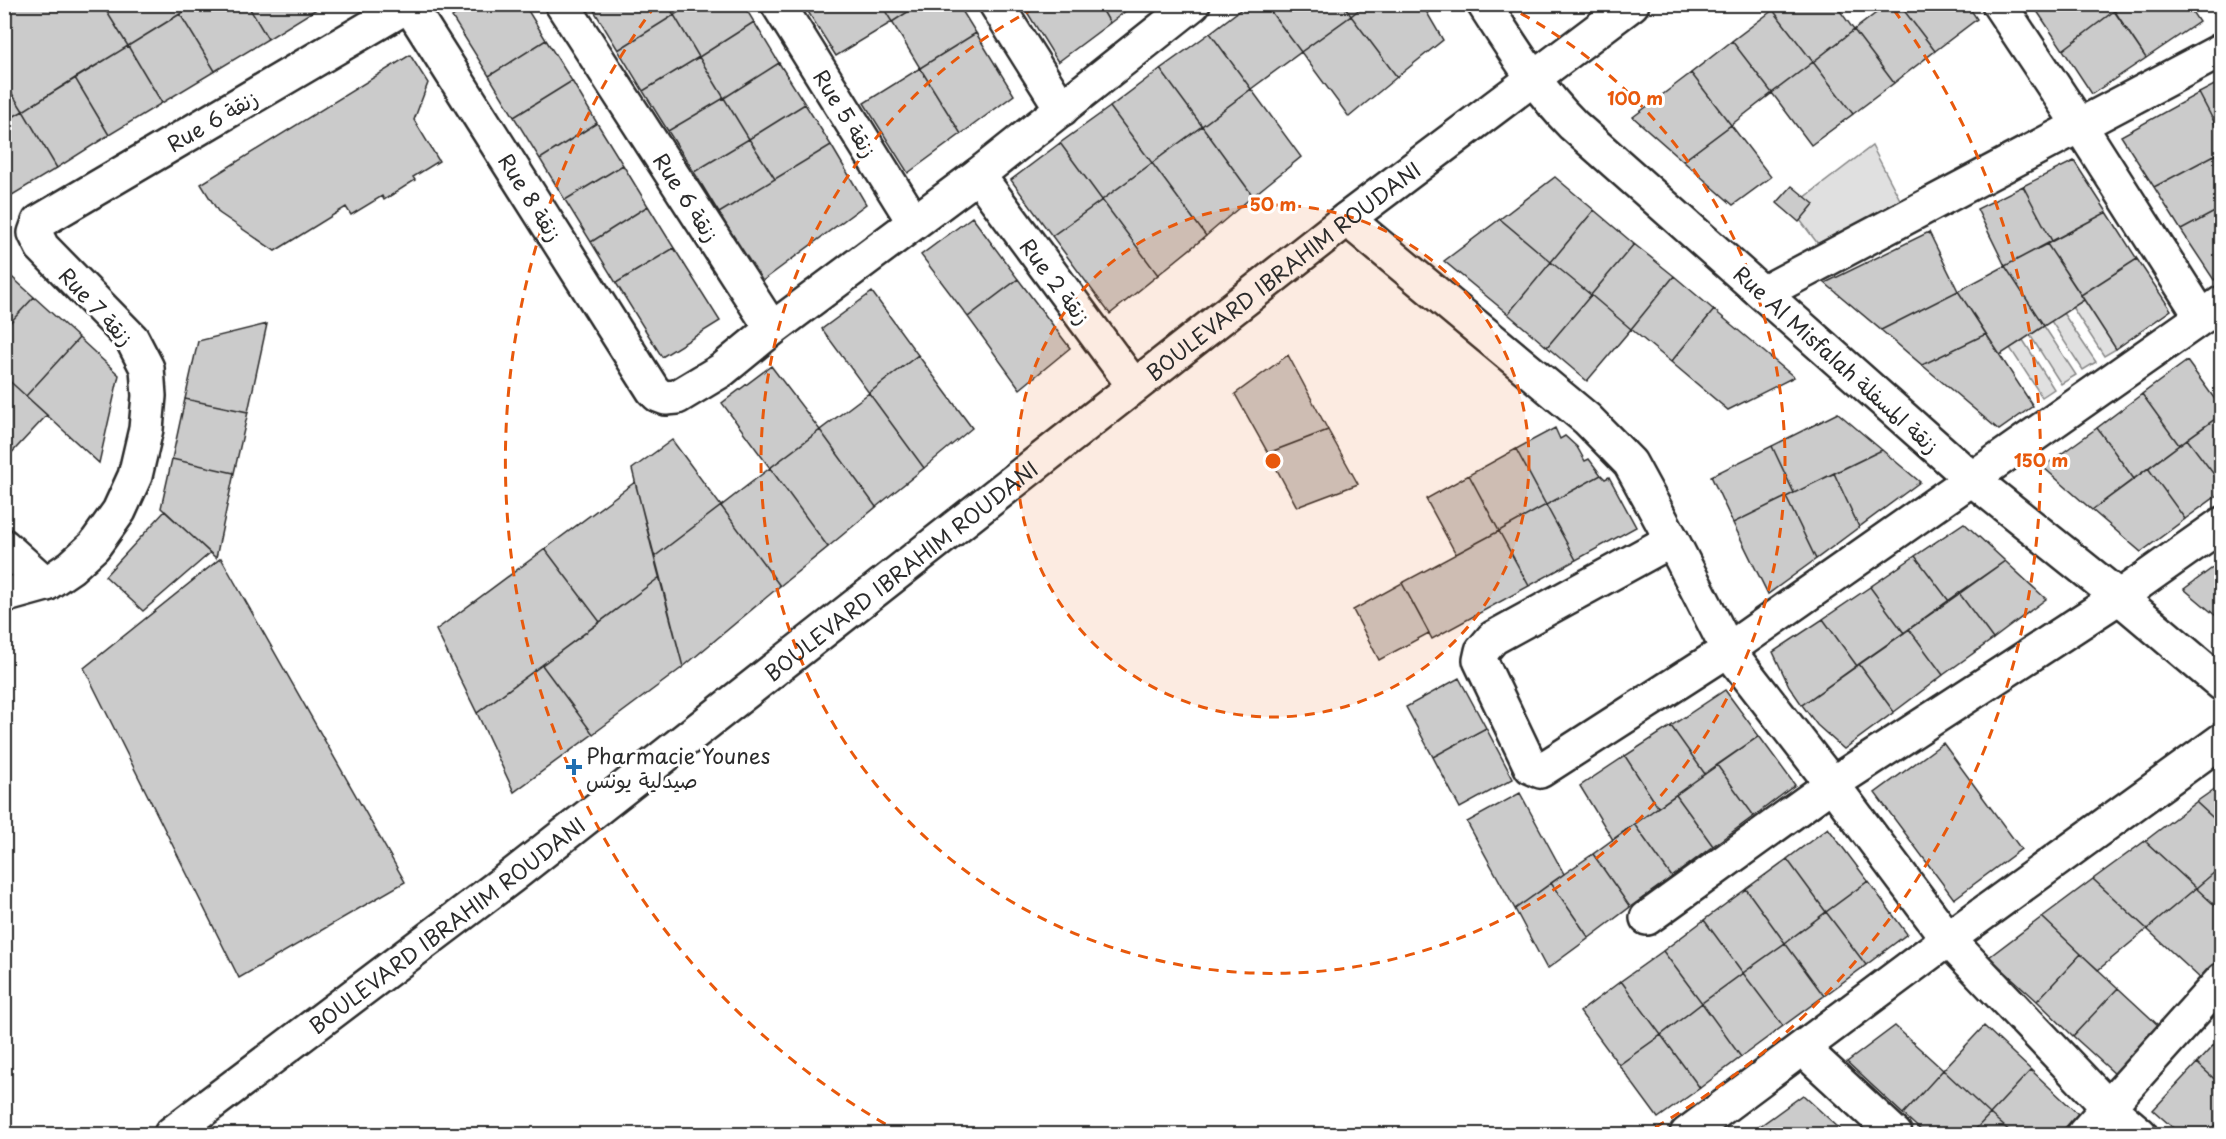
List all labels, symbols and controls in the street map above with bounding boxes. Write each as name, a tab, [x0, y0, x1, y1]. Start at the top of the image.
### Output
street label: Rue 5 زنقة	[806, 63, 886, 163]
street label: Rue 6 زنقة	[161, 81, 263, 159]
text: 100 m	[1607, 84, 1663, 111]
street label: Rue 6 زنقة	[646, 146, 728, 248]
street label: Rue 8 زنقة	[491, 147, 571, 247]
street label: BOULEVARD IBRAHIM ROUDANI	[1139, 153, 1427, 388]
text: 50 m	[1250, 190, 1296, 217]
street label: Rue 2 زنقة	[1013, 231, 1099, 331]
street label: Rue Al Misfalah زنقة المسفلة	[1727, 258, 1947, 460]
street label: Rue 7 زنقة	[52, 260, 142, 352]
text: 150 m	[2014, 446, 2068, 473]
centre of rings	[1263, 451, 1283, 471]
street label: BOULEVARD IBRAHIM ROUDANI	[757, 452, 1044, 688]
place label: Pharmacie Younes صيدلية يونس	[586, 739, 770, 795]
marker: Pharmacie Younes صيدلية يونس	[567, 760, 581, 774]
street label: BOULEVARD IBRAHIM ROUDANI	[301, 808, 592, 1041]

